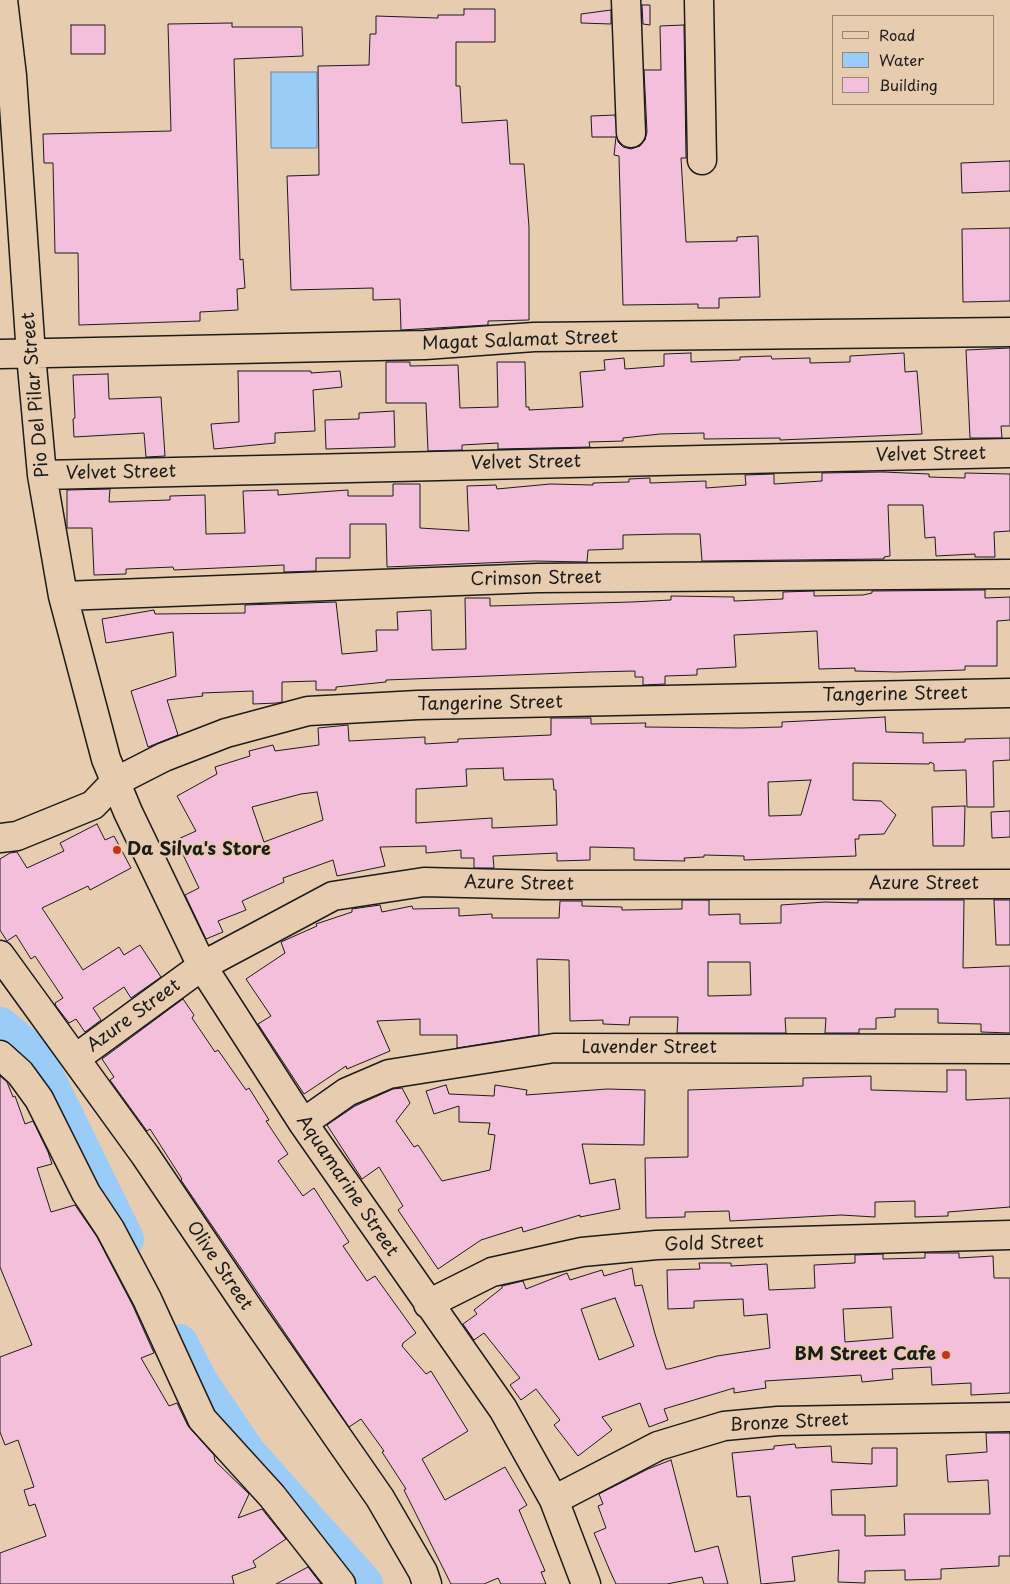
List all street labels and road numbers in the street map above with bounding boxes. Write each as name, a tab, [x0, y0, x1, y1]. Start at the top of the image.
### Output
street label: Pio Del Pilar Street	[18, 311, 54, 479]
street label: Magat Salamat Street	[422, 327, 618, 355]
street label: Velvet Street	[876, 443, 986, 467]
street label: Velvet Street	[471, 451, 581, 475]
street label: Velvet Street	[66, 461, 176, 485]
street label: Crimson Street	[470, 567, 602, 591]
street label: Tangerine Street	[822, 683, 968, 707]
street label: Tangerine Street	[417, 692, 563, 716]
street label: Azure Street	[464, 872, 574, 896]
street label: Azure Street	[869, 873, 979, 895]
street label: Azure Street	[83, 975, 185, 1057]
street label: Lavender Street	[581, 1037, 717, 1059]
street label: Aquamarine Street	[292, 1111, 402, 1261]
street label: Olive Street	[181, 1217, 257, 1315]
street label: Gold Street	[664, 1231, 764, 1257]
street label: Bronze Street	[729, 1409, 849, 1437]

